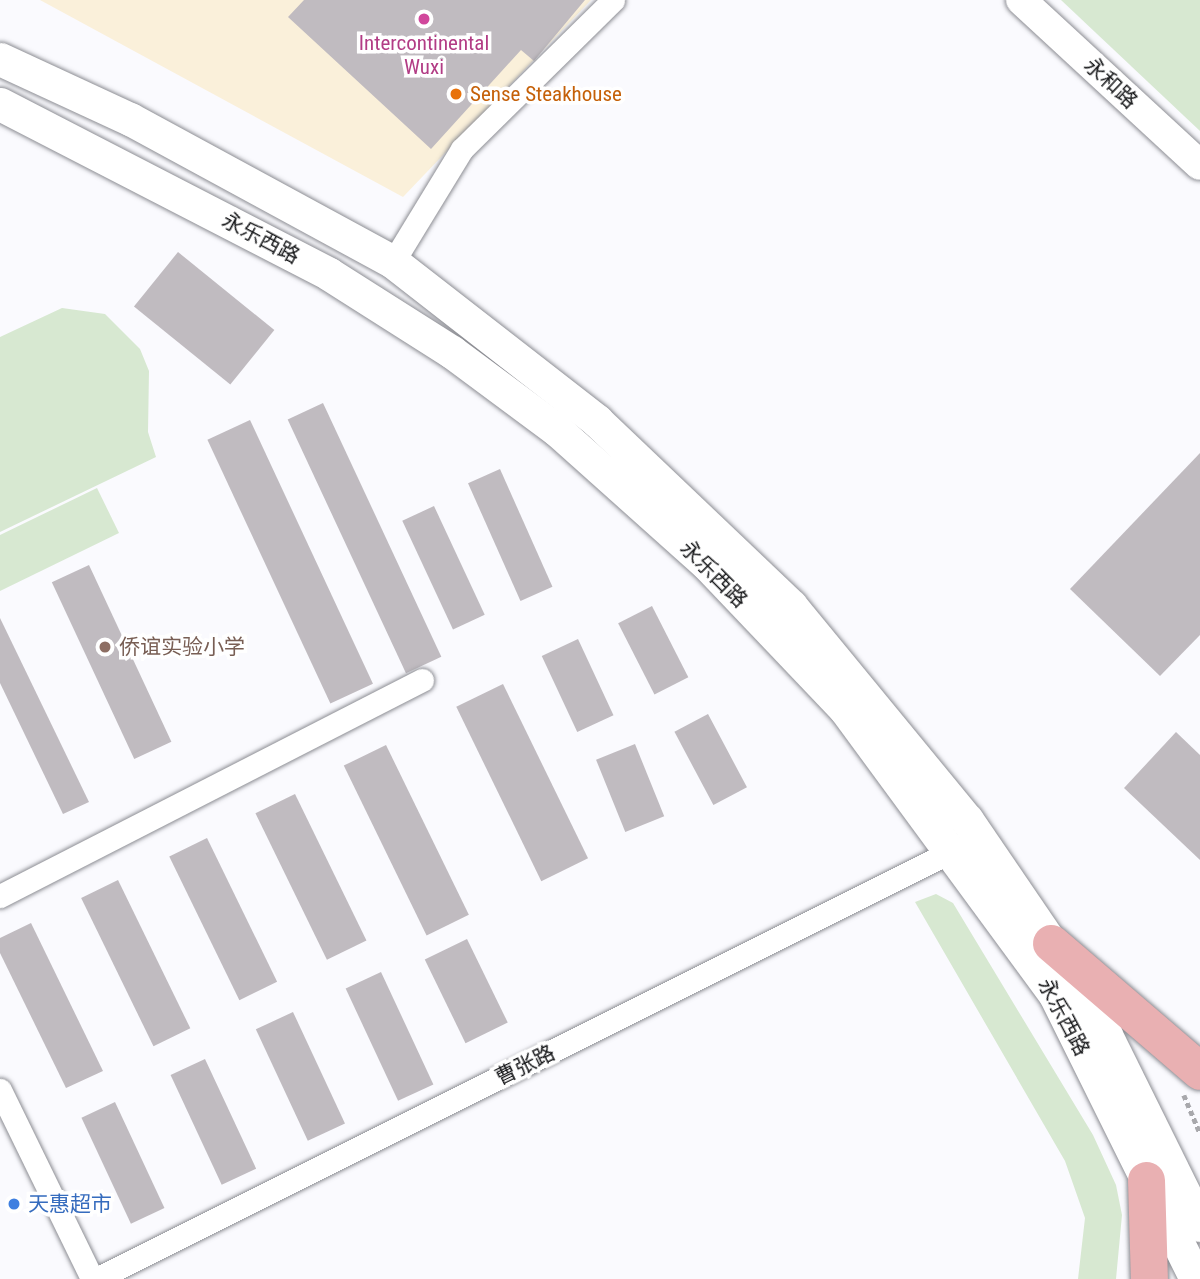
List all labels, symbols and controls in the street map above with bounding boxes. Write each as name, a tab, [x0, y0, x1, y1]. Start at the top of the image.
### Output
marker: Intercontinental Wuxi	[416, 11, 432, 27]
place label: Intercontinental Wuxi	[359, 30, 489, 80]
street label: 永和路	[1079, 52, 1143, 114]
place label: Sense Steakhouse	[470, 81, 622, 107]
marker: Sense Steakhouse	[448, 86, 464, 102]
street label: 永乐西路	[218, 207, 304, 269]
street label: 永乐西路	[675, 535, 753, 613]
place label: 侨谊实验小学	[119, 634, 245, 660]
marker: 侨谊实验小学	[97, 639, 113, 655]
street label: 永乐西路	[1033, 974, 1095, 1060]
street label: 曹张路	[491, 1040, 559, 1090]
place label: 天惠超市	[28, 1191, 112, 1217]
marker: 天惠超市	[6, 1196, 22, 1212]

